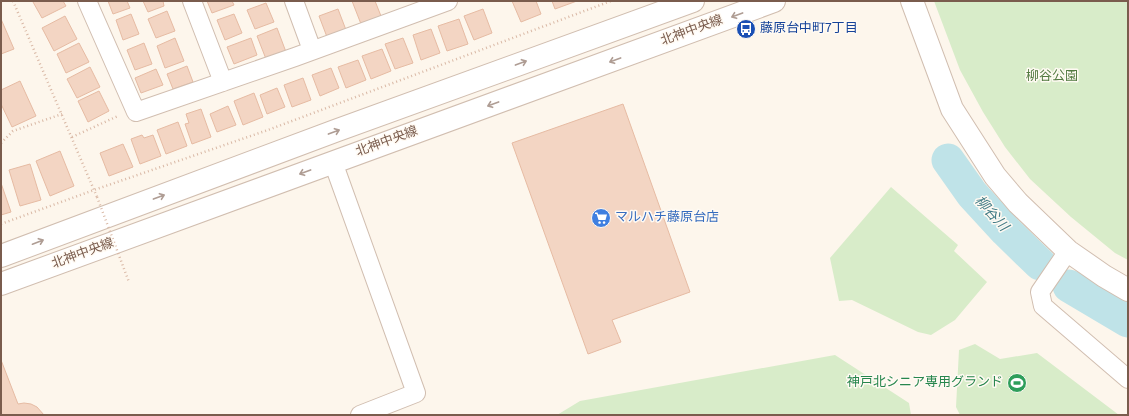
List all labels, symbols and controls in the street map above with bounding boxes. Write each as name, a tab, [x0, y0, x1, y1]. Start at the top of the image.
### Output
street label: 北神中央線	[658, 11, 725, 50]
one-way arrow	[732, 11, 744, 19]
bus stop icon: 藤原台中町7丁目	[735, 18, 757, 40]
place label: 藤原台中町7丁目	[760, 21, 858, 37]
one-way arrow	[610, 56, 622, 64]
one-way arrow	[515, 59, 527, 67]
park label: 柳谷公園	[1026, 69, 1078, 85]
one-way arrow	[488, 100, 500, 108]
street label: 北神中央線	[353, 122, 420, 161]
one-way arrow	[327, 128, 340, 135]
one-way arrow	[300, 169, 312, 177]
one-way arrow	[153, 192, 165, 200]
water label: 柳谷川	[971, 193, 1013, 237]
supermarket icon: マルハチ藤原台店	[590, 207, 612, 229]
place label: マルハチ藤原台店	[615, 210, 719, 226]
street label: 北神中央線	[49, 234, 116, 273]
one-way arrow	[31, 238, 43, 246]
sports icon: 神戸北シニア専用グランド	[1006, 372, 1028, 394]
place label: 神戸北シニア専用グランド	[847, 374, 1003, 391]

